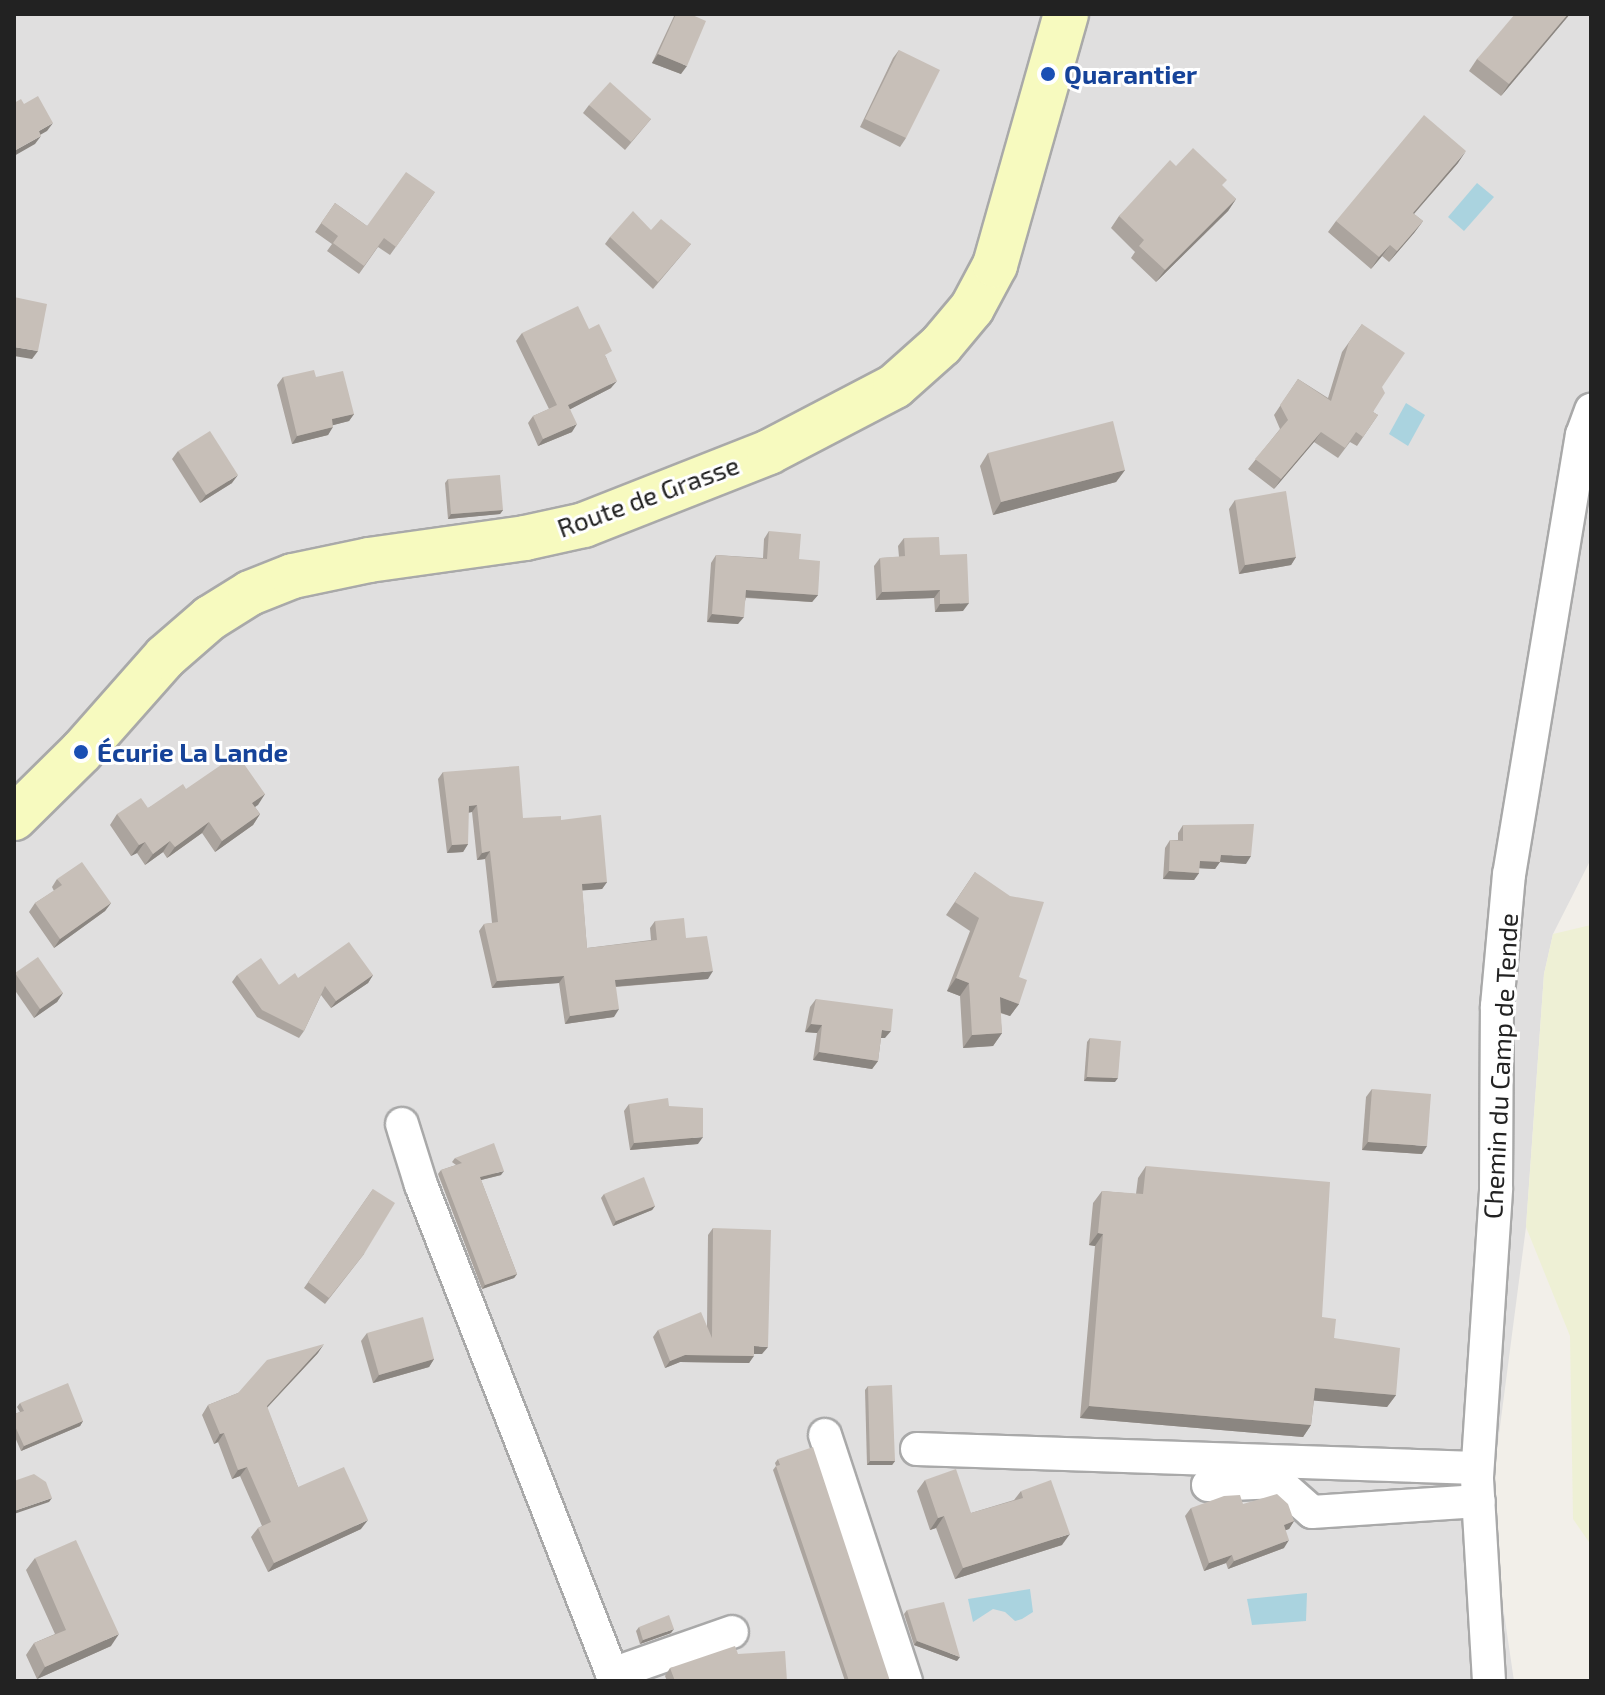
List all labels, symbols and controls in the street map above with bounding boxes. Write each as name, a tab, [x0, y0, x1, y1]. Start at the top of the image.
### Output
place label: Quarantier	[1064, 58, 1197, 90]
marker: Quarantier	[1039, 65, 1057, 83]
street label: Route de Grasse	[553, 449, 743, 543]
place label: Écurie La Lande	[97, 736, 288, 768]
marker: Écurie La Lande	[72, 743, 90, 761]
street label: Chemin du Camp de Tende	[1476, 912, 1524, 1220]

